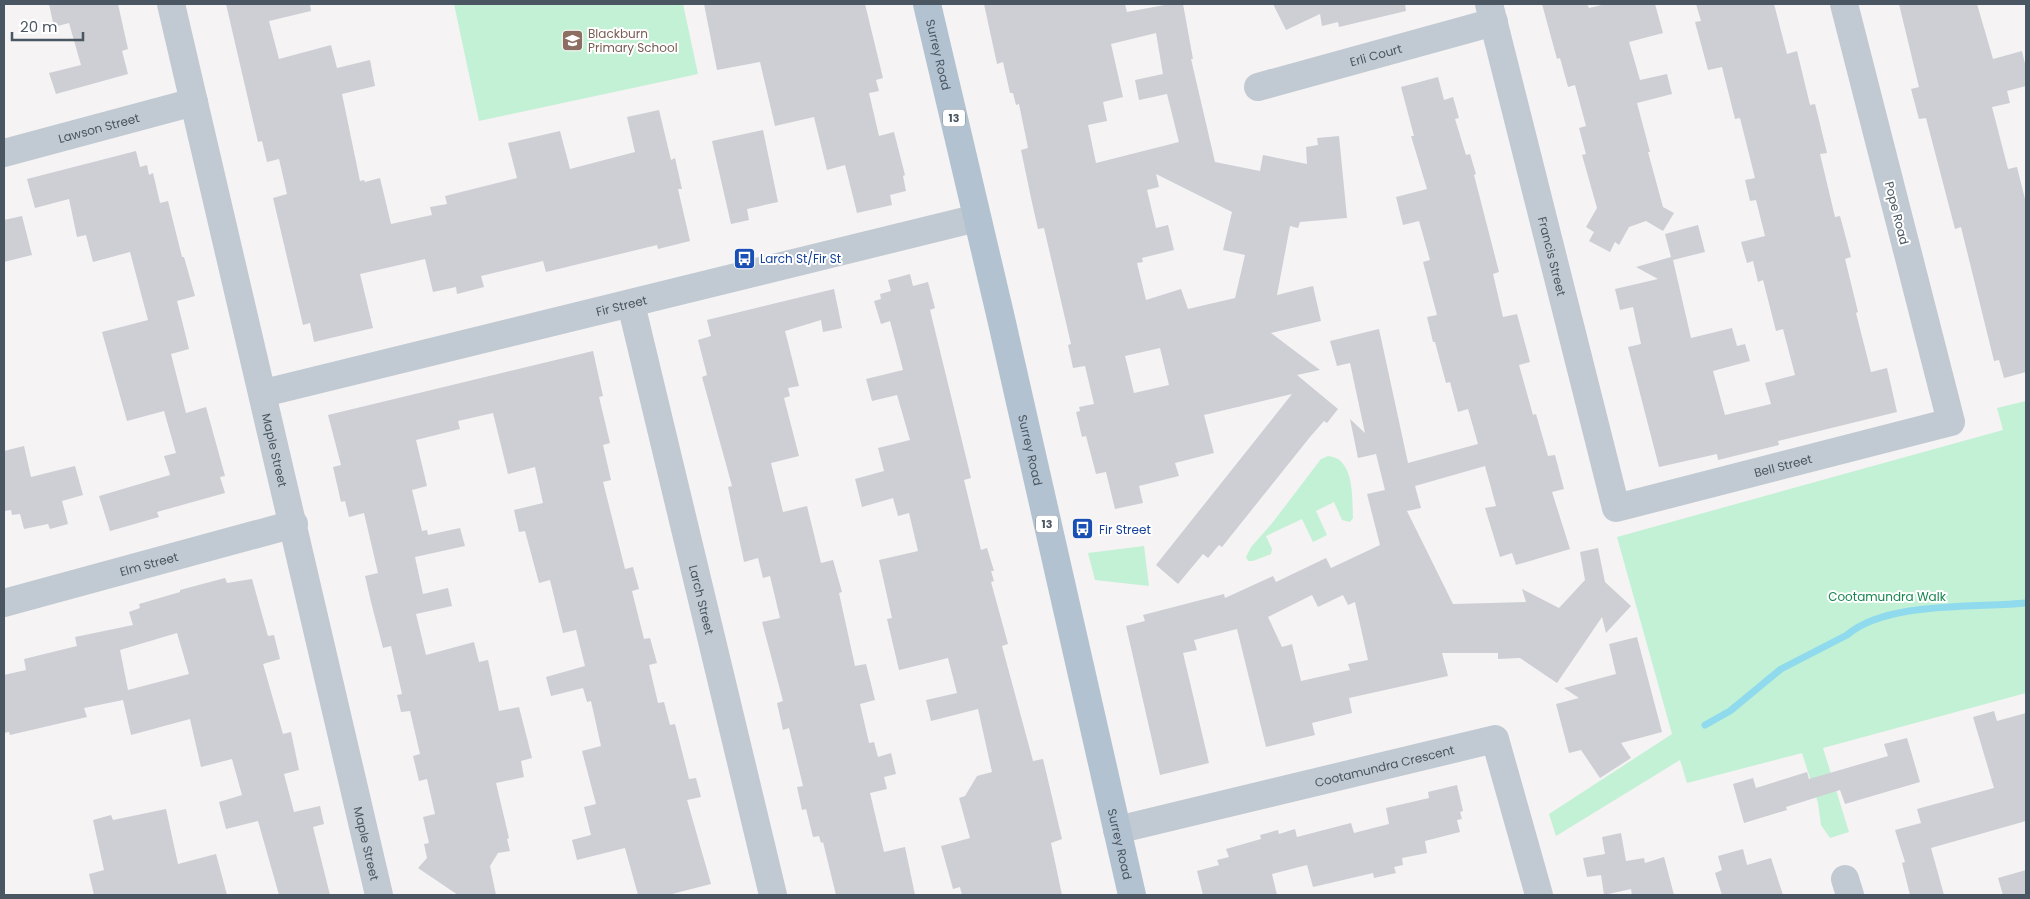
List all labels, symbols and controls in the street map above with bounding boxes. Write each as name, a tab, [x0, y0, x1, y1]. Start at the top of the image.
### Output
scale bar	[12, 10, 84, 42]
text: 20 m	[20, 16, 58, 37]
street label: Surrey Road	[922, 17, 955, 92]
place label: Blackburn Primary School	[588, 25, 678, 56]
school or university icon: Blackburn Primary School	[560, 28, 584, 52]
street label: Erli Court	[1348, 39, 1404, 70]
street label: Lawson Street	[56, 109, 141, 147]
road number: 13	[943, 110, 965, 126]
street label: Pope Road	[1881, 180, 1913, 246]
street label: Francis Street	[1534, 215, 1571, 298]
bus stop icon: Larch St/Fir St	[732, 246, 756, 270]
place label: Larch St/Fir St	[760, 250, 841, 267]
street label: Fir Street	[594, 291, 649, 320]
street label: Maple Street	[258, 411, 292, 489]
street label: Surrey Road	[1015, 413, 1047, 487]
street label: Bell Street	[1752, 450, 1814, 481]
road number: 13	[1036, 516, 1058, 532]
bus stop icon: Fir Street	[1071, 517, 1095, 541]
place label: Fir Street	[1099, 521, 1151, 538]
street label: Elm Street	[118, 548, 180, 580]
street label: Larch Street	[685, 563, 719, 636]
park label: Cootamundra Walk	[1828, 588, 1947, 605]
street label: Cootamundra Crescent	[1313, 741, 1456, 791]
street label: Maple Street	[350, 805, 384, 882]
street label: Surrey Road	[1104, 807, 1137, 881]

